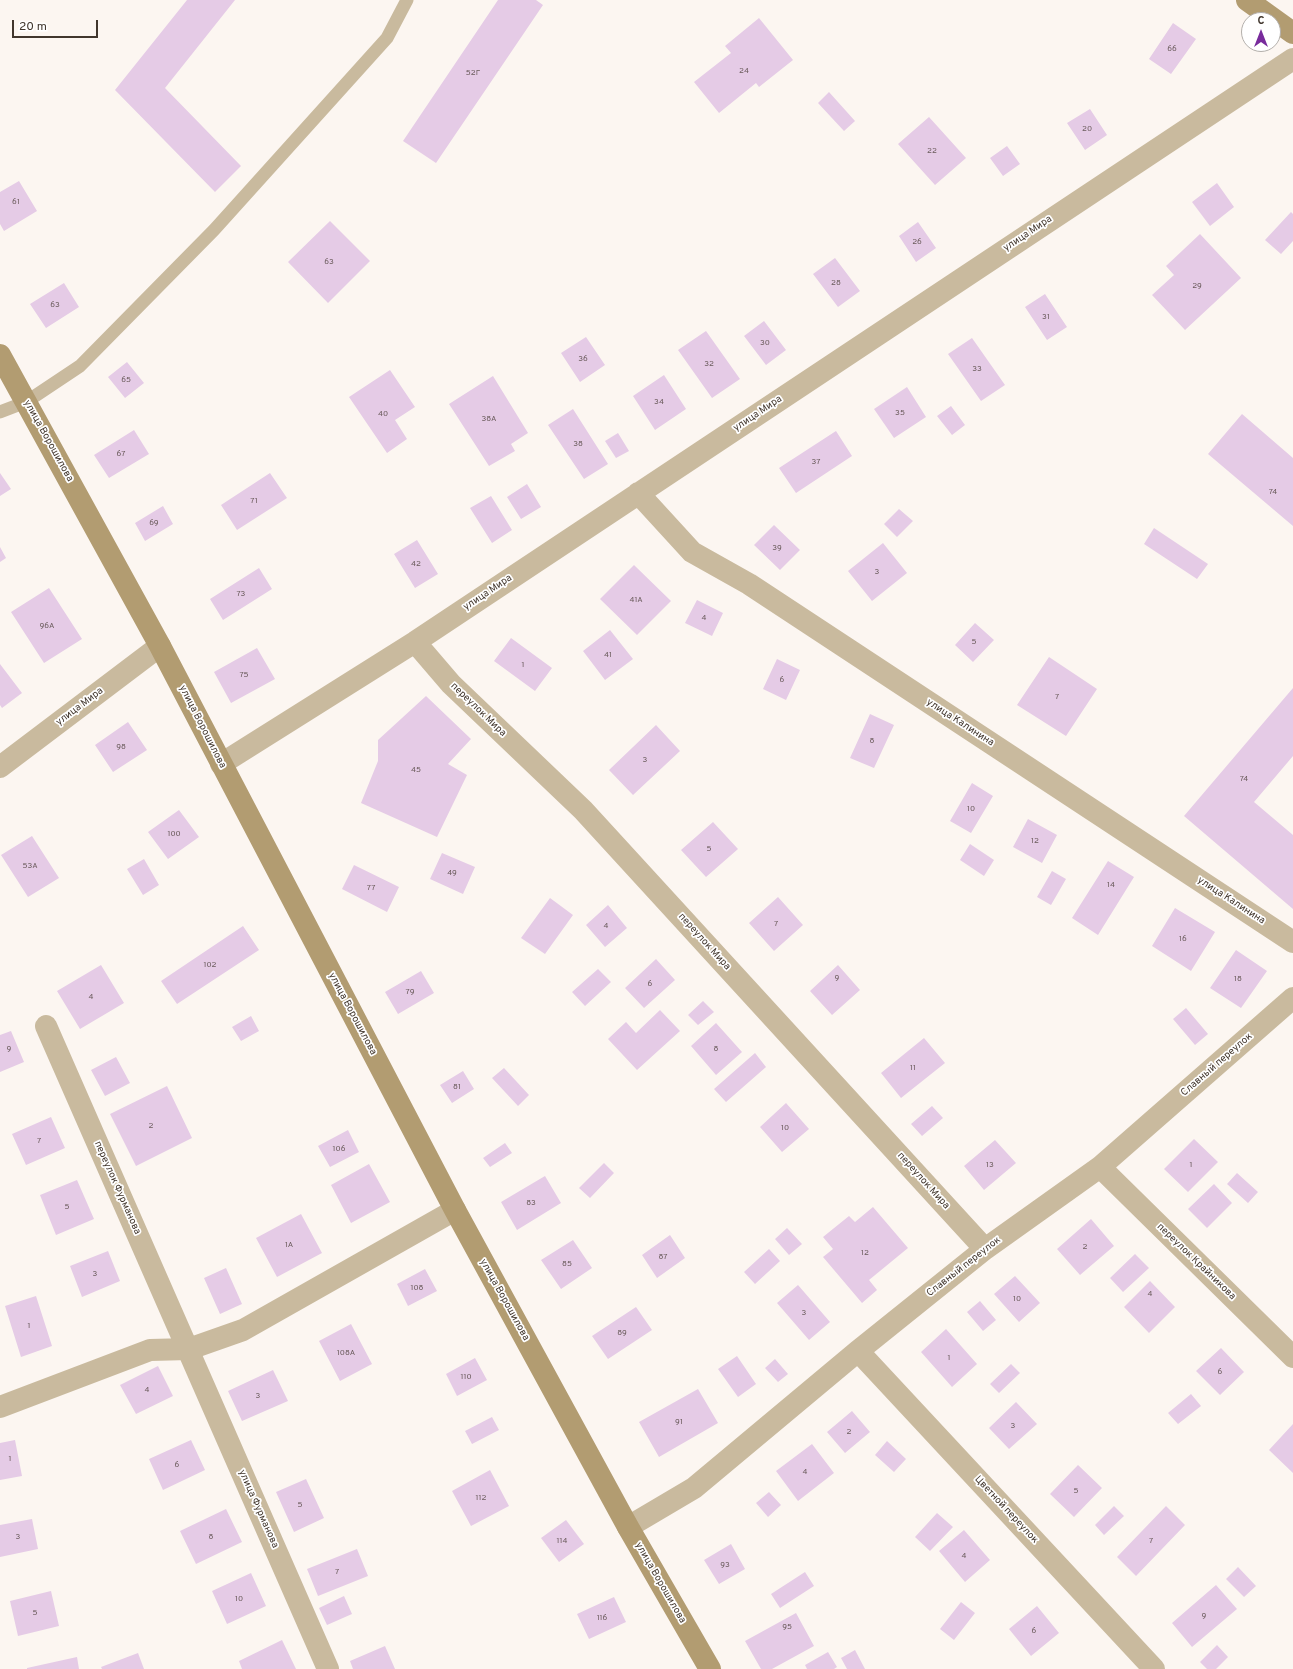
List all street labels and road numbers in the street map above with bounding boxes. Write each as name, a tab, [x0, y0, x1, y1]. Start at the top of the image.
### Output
street label: улица Мира	[1001, 213, 1055, 255]
street label: улица Мира	[731, 393, 785, 435]
street label: улица Ворошилова	[21, 398, 75, 484]
street label: улица Мира	[461, 572, 515, 614]
street label: переулок Мира	[448, 681, 508, 739]
street label: улица Ворошилова	[176, 683, 228, 771]
street label: улица Мира	[54, 685, 106, 729]
street label: улица Калинина	[924, 697, 996, 749]
street label: улица Калинина	[1195, 875, 1267, 927]
street label: переулок Мира	[675, 911, 733, 973]
street label: улица Ворошилова	[325, 971, 379, 1057]
street label: Славный переулок	[1179, 1031, 1255, 1099]
street label: переулок Фурманова	[91, 1139, 143, 1237]
street label: переулок Мира	[894, 1150, 952, 1212]
street label: переулок Крайникова	[1154, 1221, 1238, 1303]
street label: Славный переулок	[925, 1234, 1003, 1300]
street label: улица Ворошилова	[477, 1257, 531, 1343]
street label: улица Фурманова	[235, 1468, 281, 1550]
street label: Цветной переулок	[972, 1474, 1040, 1546]
street label: улица Ворошилова	[632, 1540, 688, 1626]

